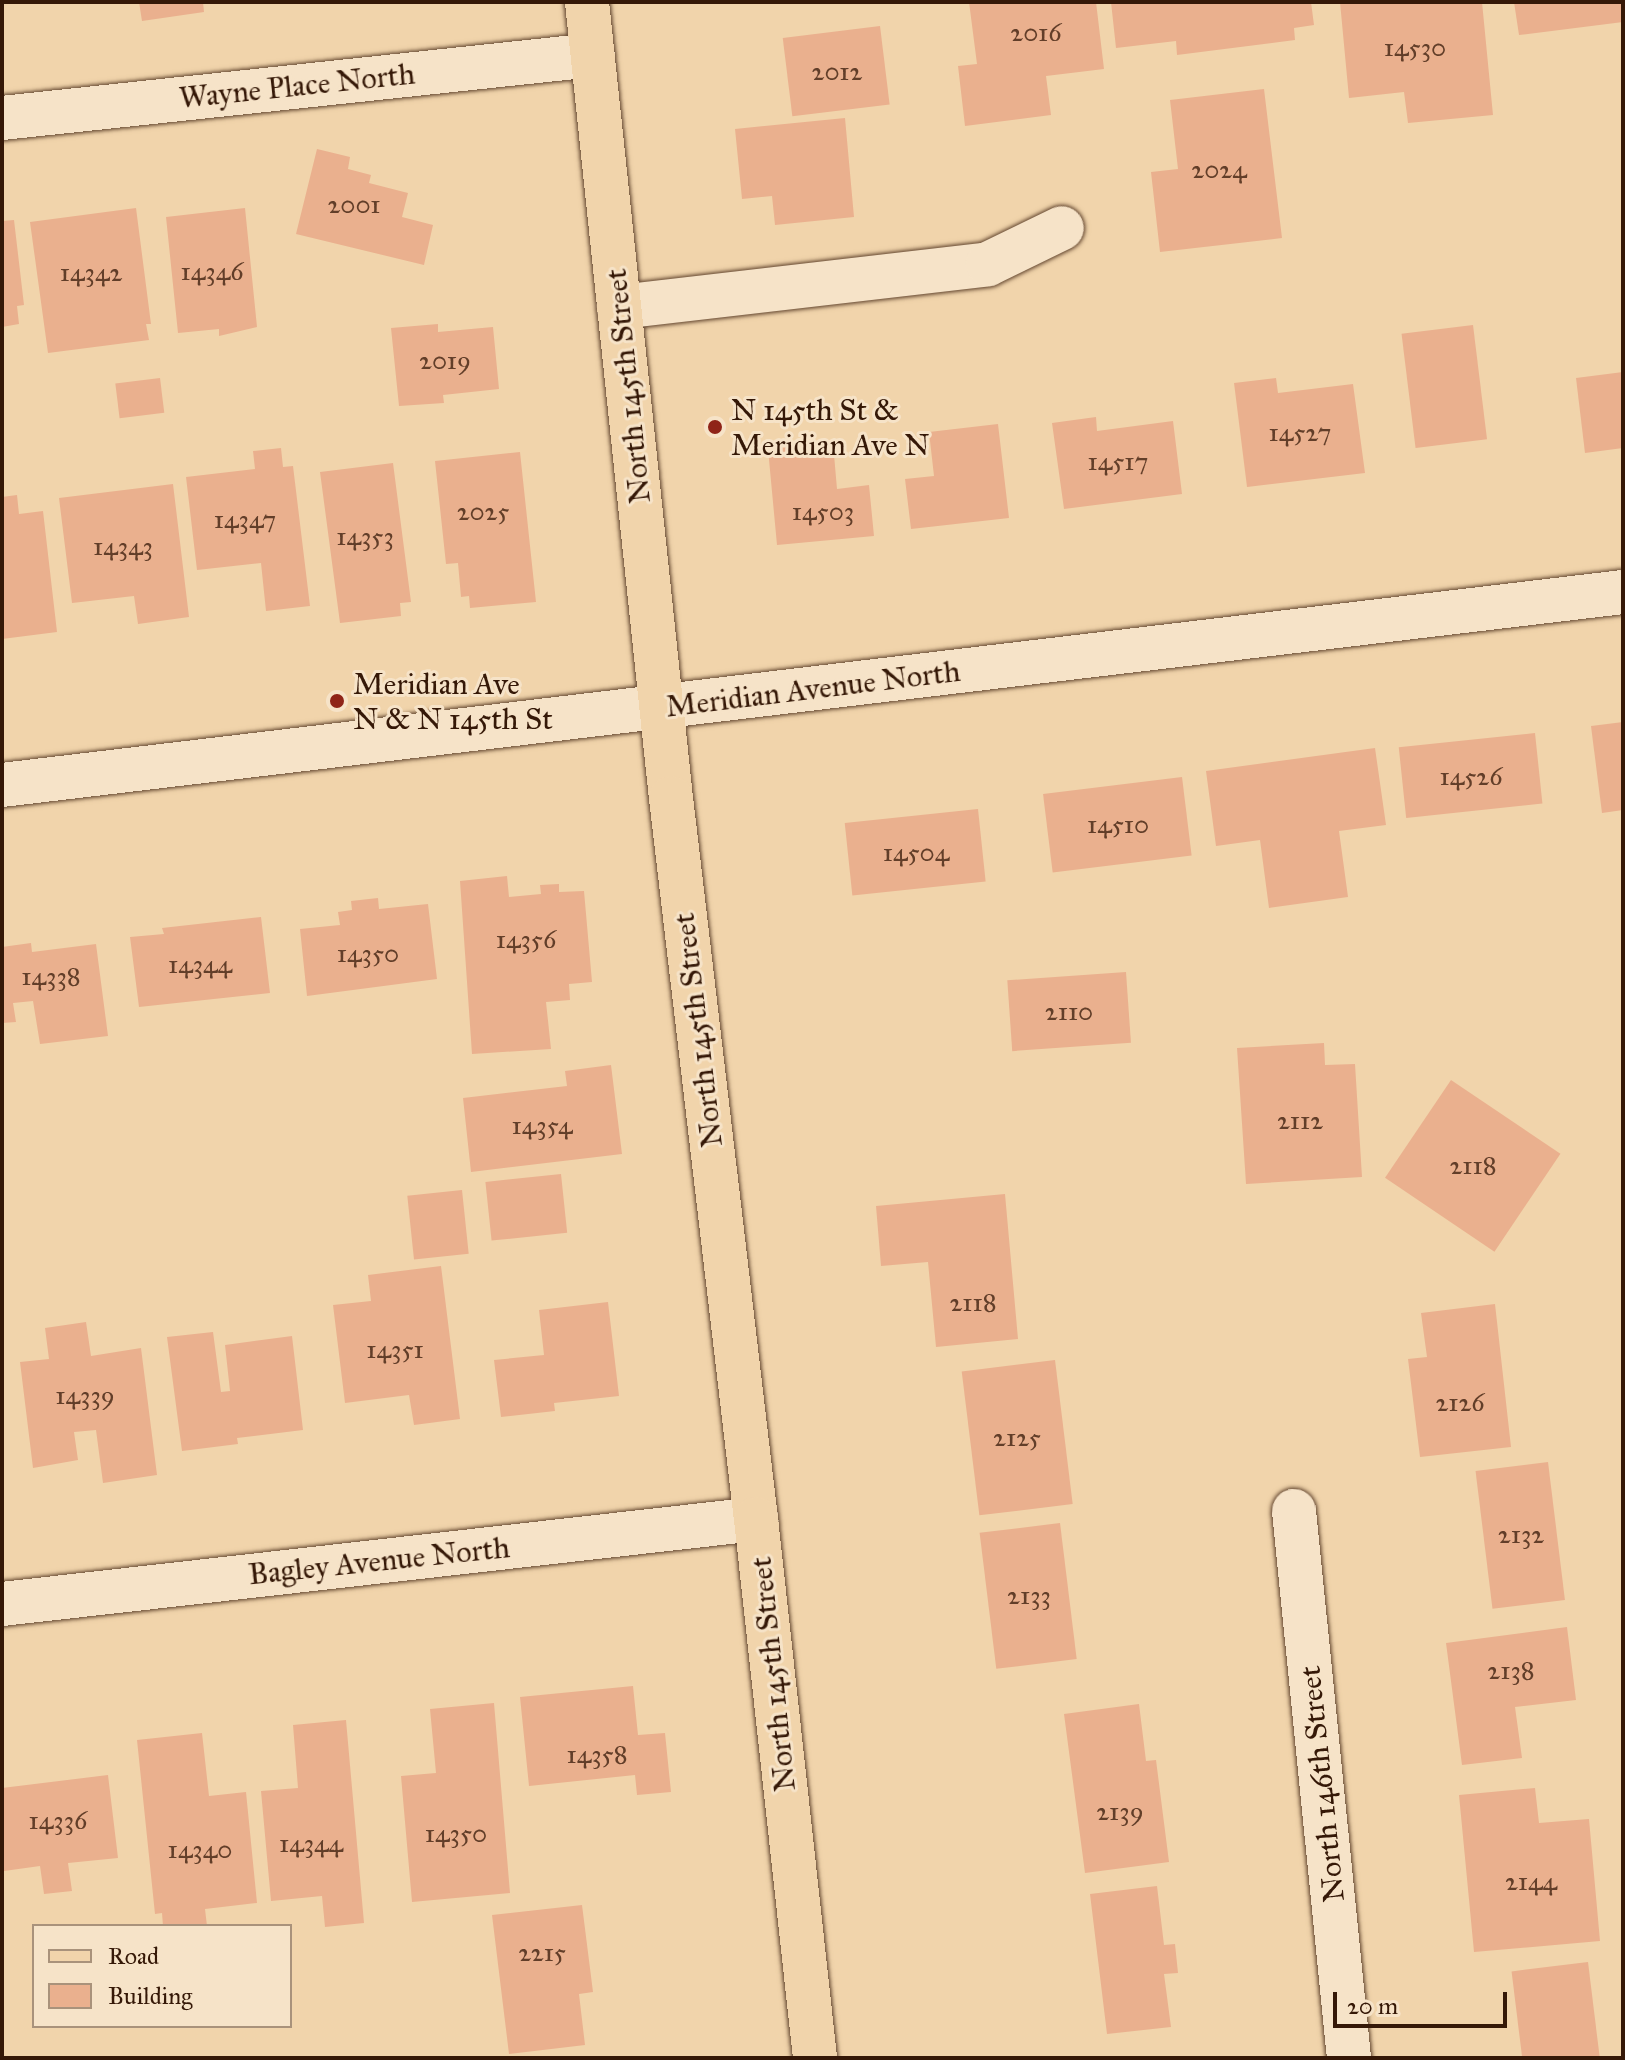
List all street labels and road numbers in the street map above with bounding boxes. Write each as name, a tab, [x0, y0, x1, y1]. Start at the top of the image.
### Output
street label: Wayne Place North	[177, 56, 417, 116]
street label: North 145th Street	[598, 267, 658, 505]
street label: Meridian Avenue North	[664, 653, 962, 725]
street label: North 145th Street	[666, 911, 730, 1149]
street label: Bagley Avenue North	[247, 1529, 511, 1593]
street label: North 145th Street	[743, 1555, 803, 1793]
street label: North 146th Street	[1292, 1664, 1352, 1904]

